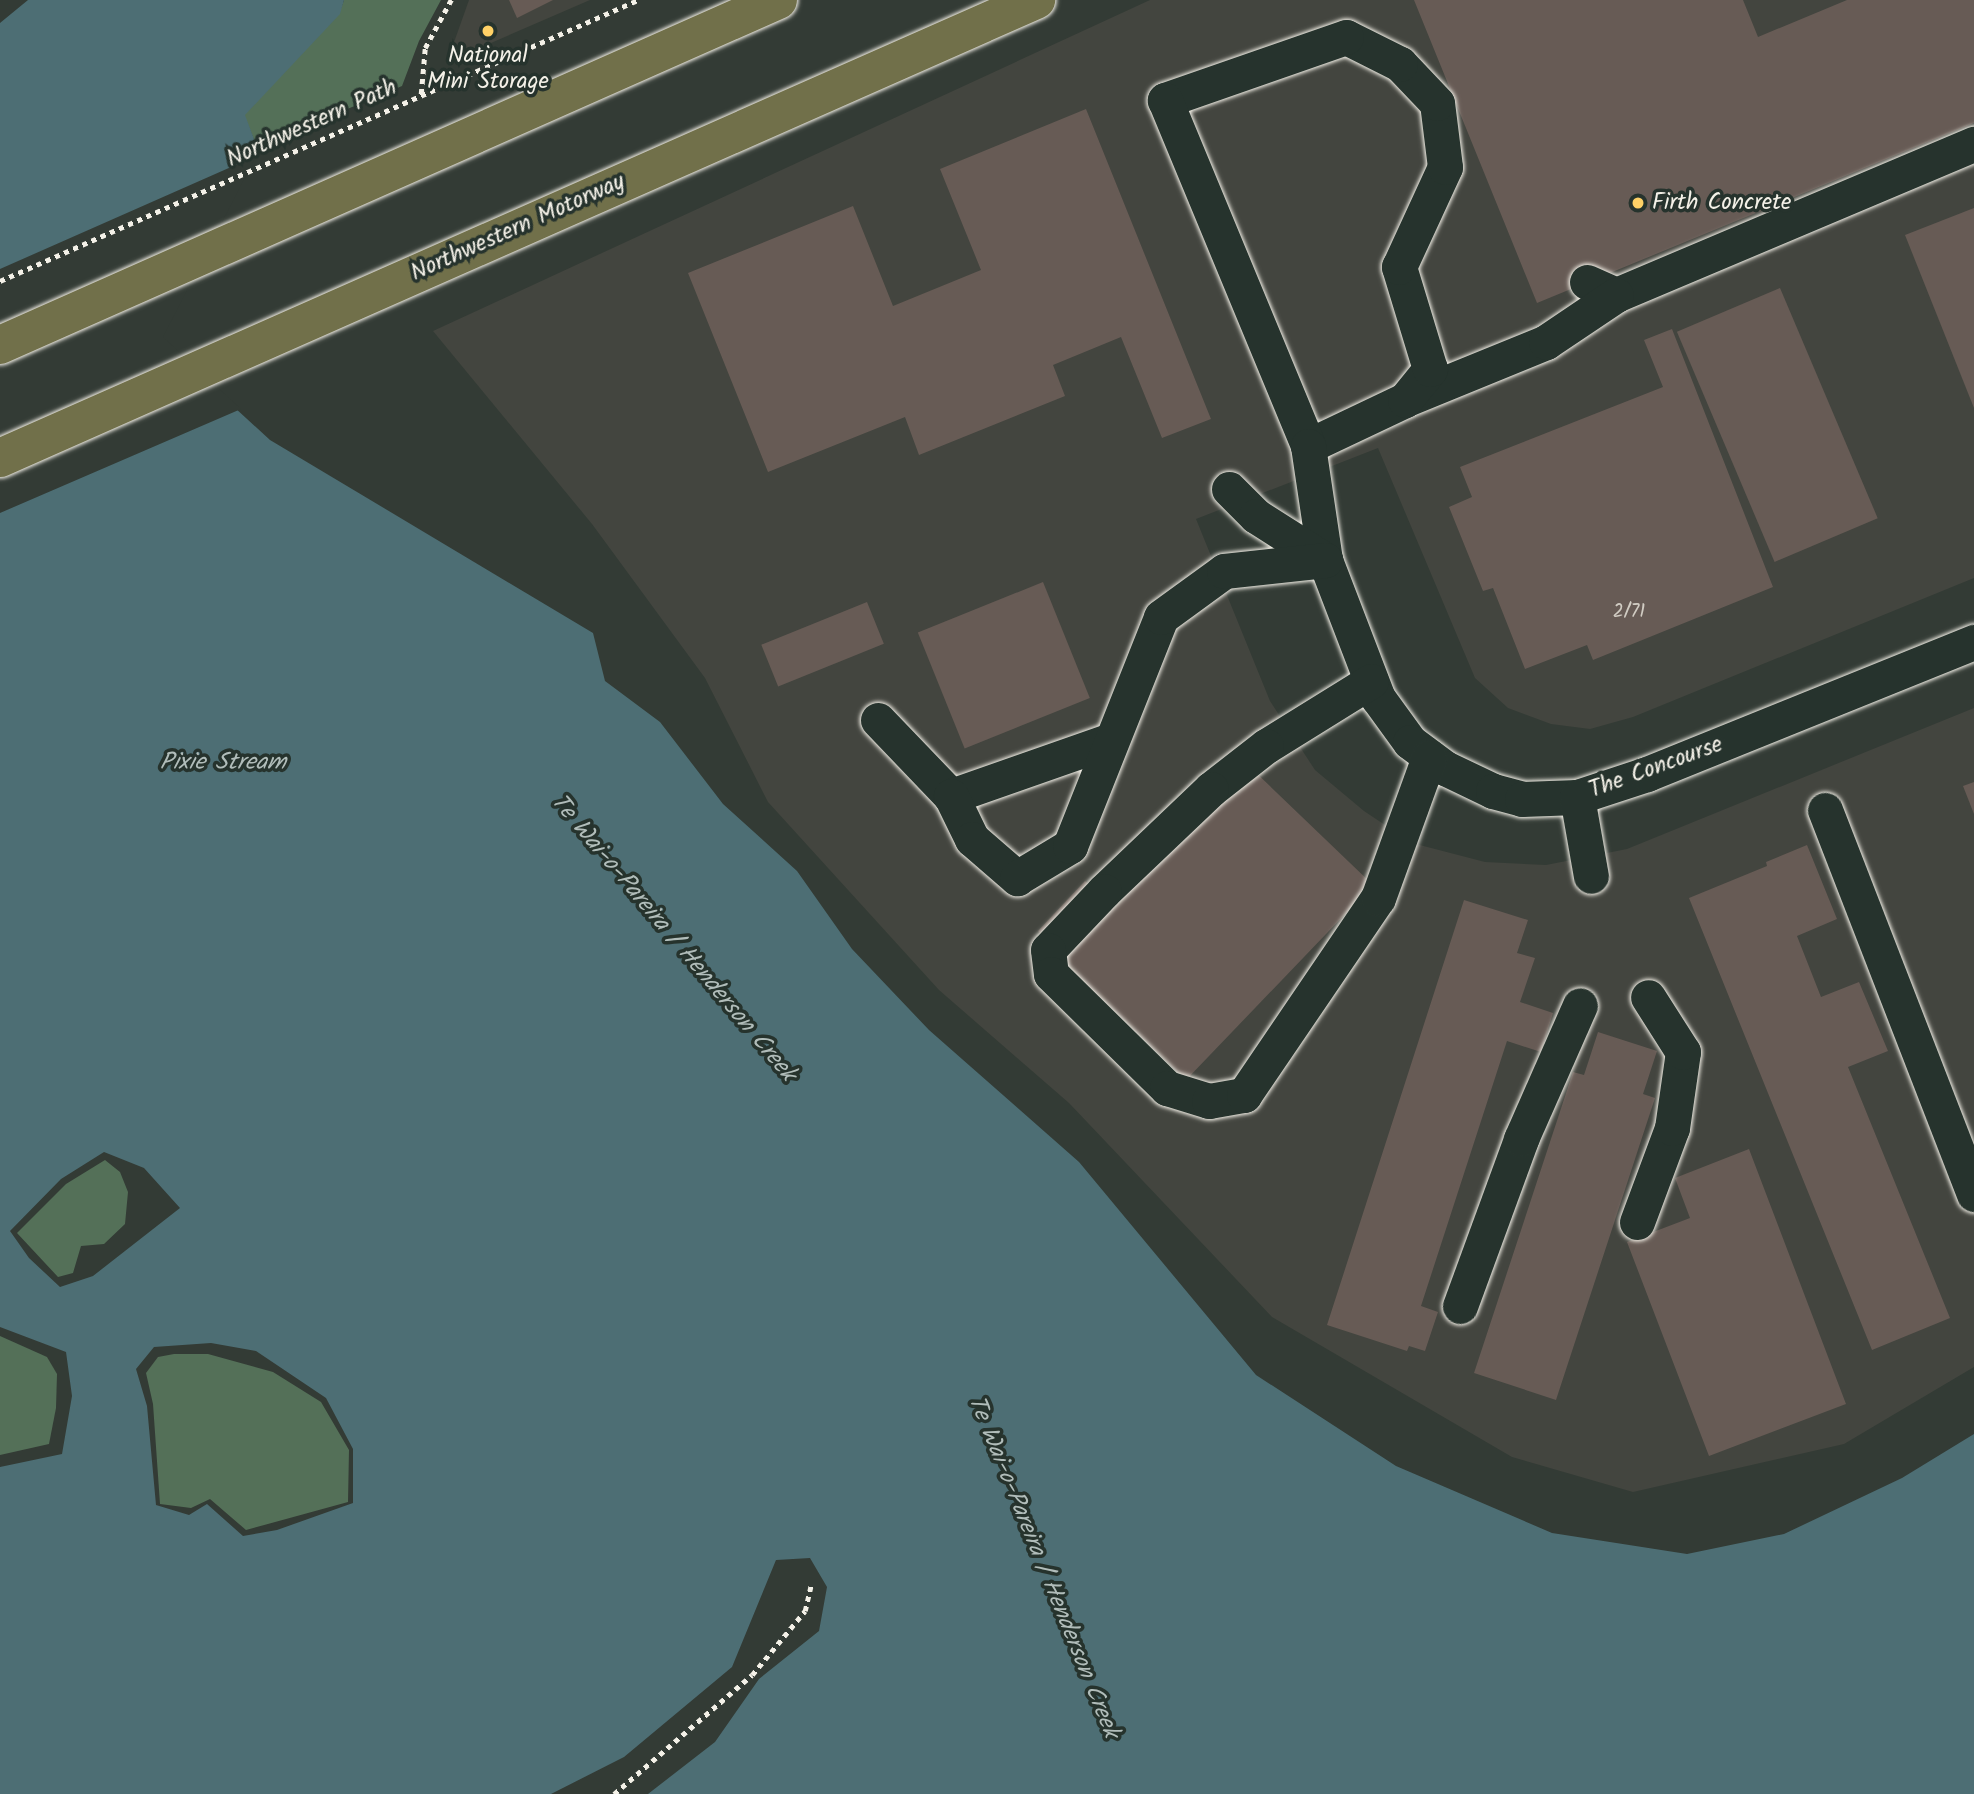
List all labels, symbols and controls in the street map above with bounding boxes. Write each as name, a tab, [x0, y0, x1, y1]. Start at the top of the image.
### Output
marker: National Mini Storage	[480, 23, 496, 39]
place label: National Mini Storage	[427, 42, 549, 96]
street label: Northwestern Path	[223, 74, 401, 174]
street label: Northwestern Motorway	[407, 168, 629, 288]
place label: Firth Concrete	[1652, 189, 1791, 217]
marker: Firth Concrete	[1630, 195, 1646, 211]
house number: 2/71	[1613, 602, 1645, 624]
street label: The Concourse	[1585, 731, 1727, 805]
water label: Pixie Stream	[160, 749, 286, 777]
water label: Te Wai-o-Pareira / Henderson Creek	[544, 788, 802, 1088]
water label: Te Wai-o-Pareira / Henderson Creek	[961, 1392, 1125, 1742]

